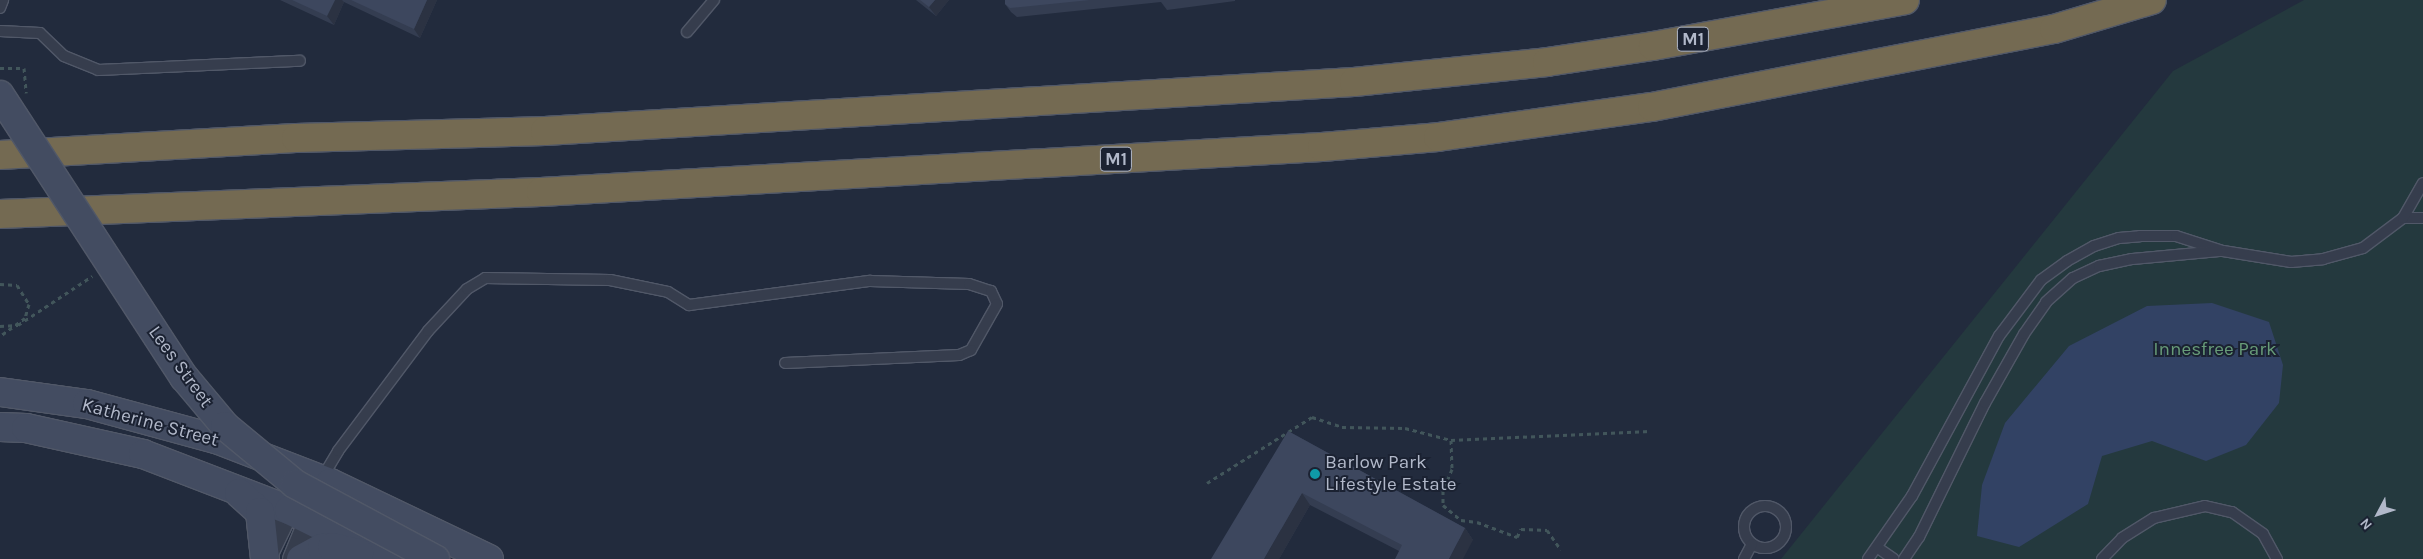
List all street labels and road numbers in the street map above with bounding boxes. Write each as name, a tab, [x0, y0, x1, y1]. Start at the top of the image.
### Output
road number: M1	[1677, 23, 1709, 54]
road number: M1	[1100, 144, 1132, 174]
street label: Lees Street	[143, 322, 217, 412]
street label: Katherine Street	[79, 394, 221, 452]

